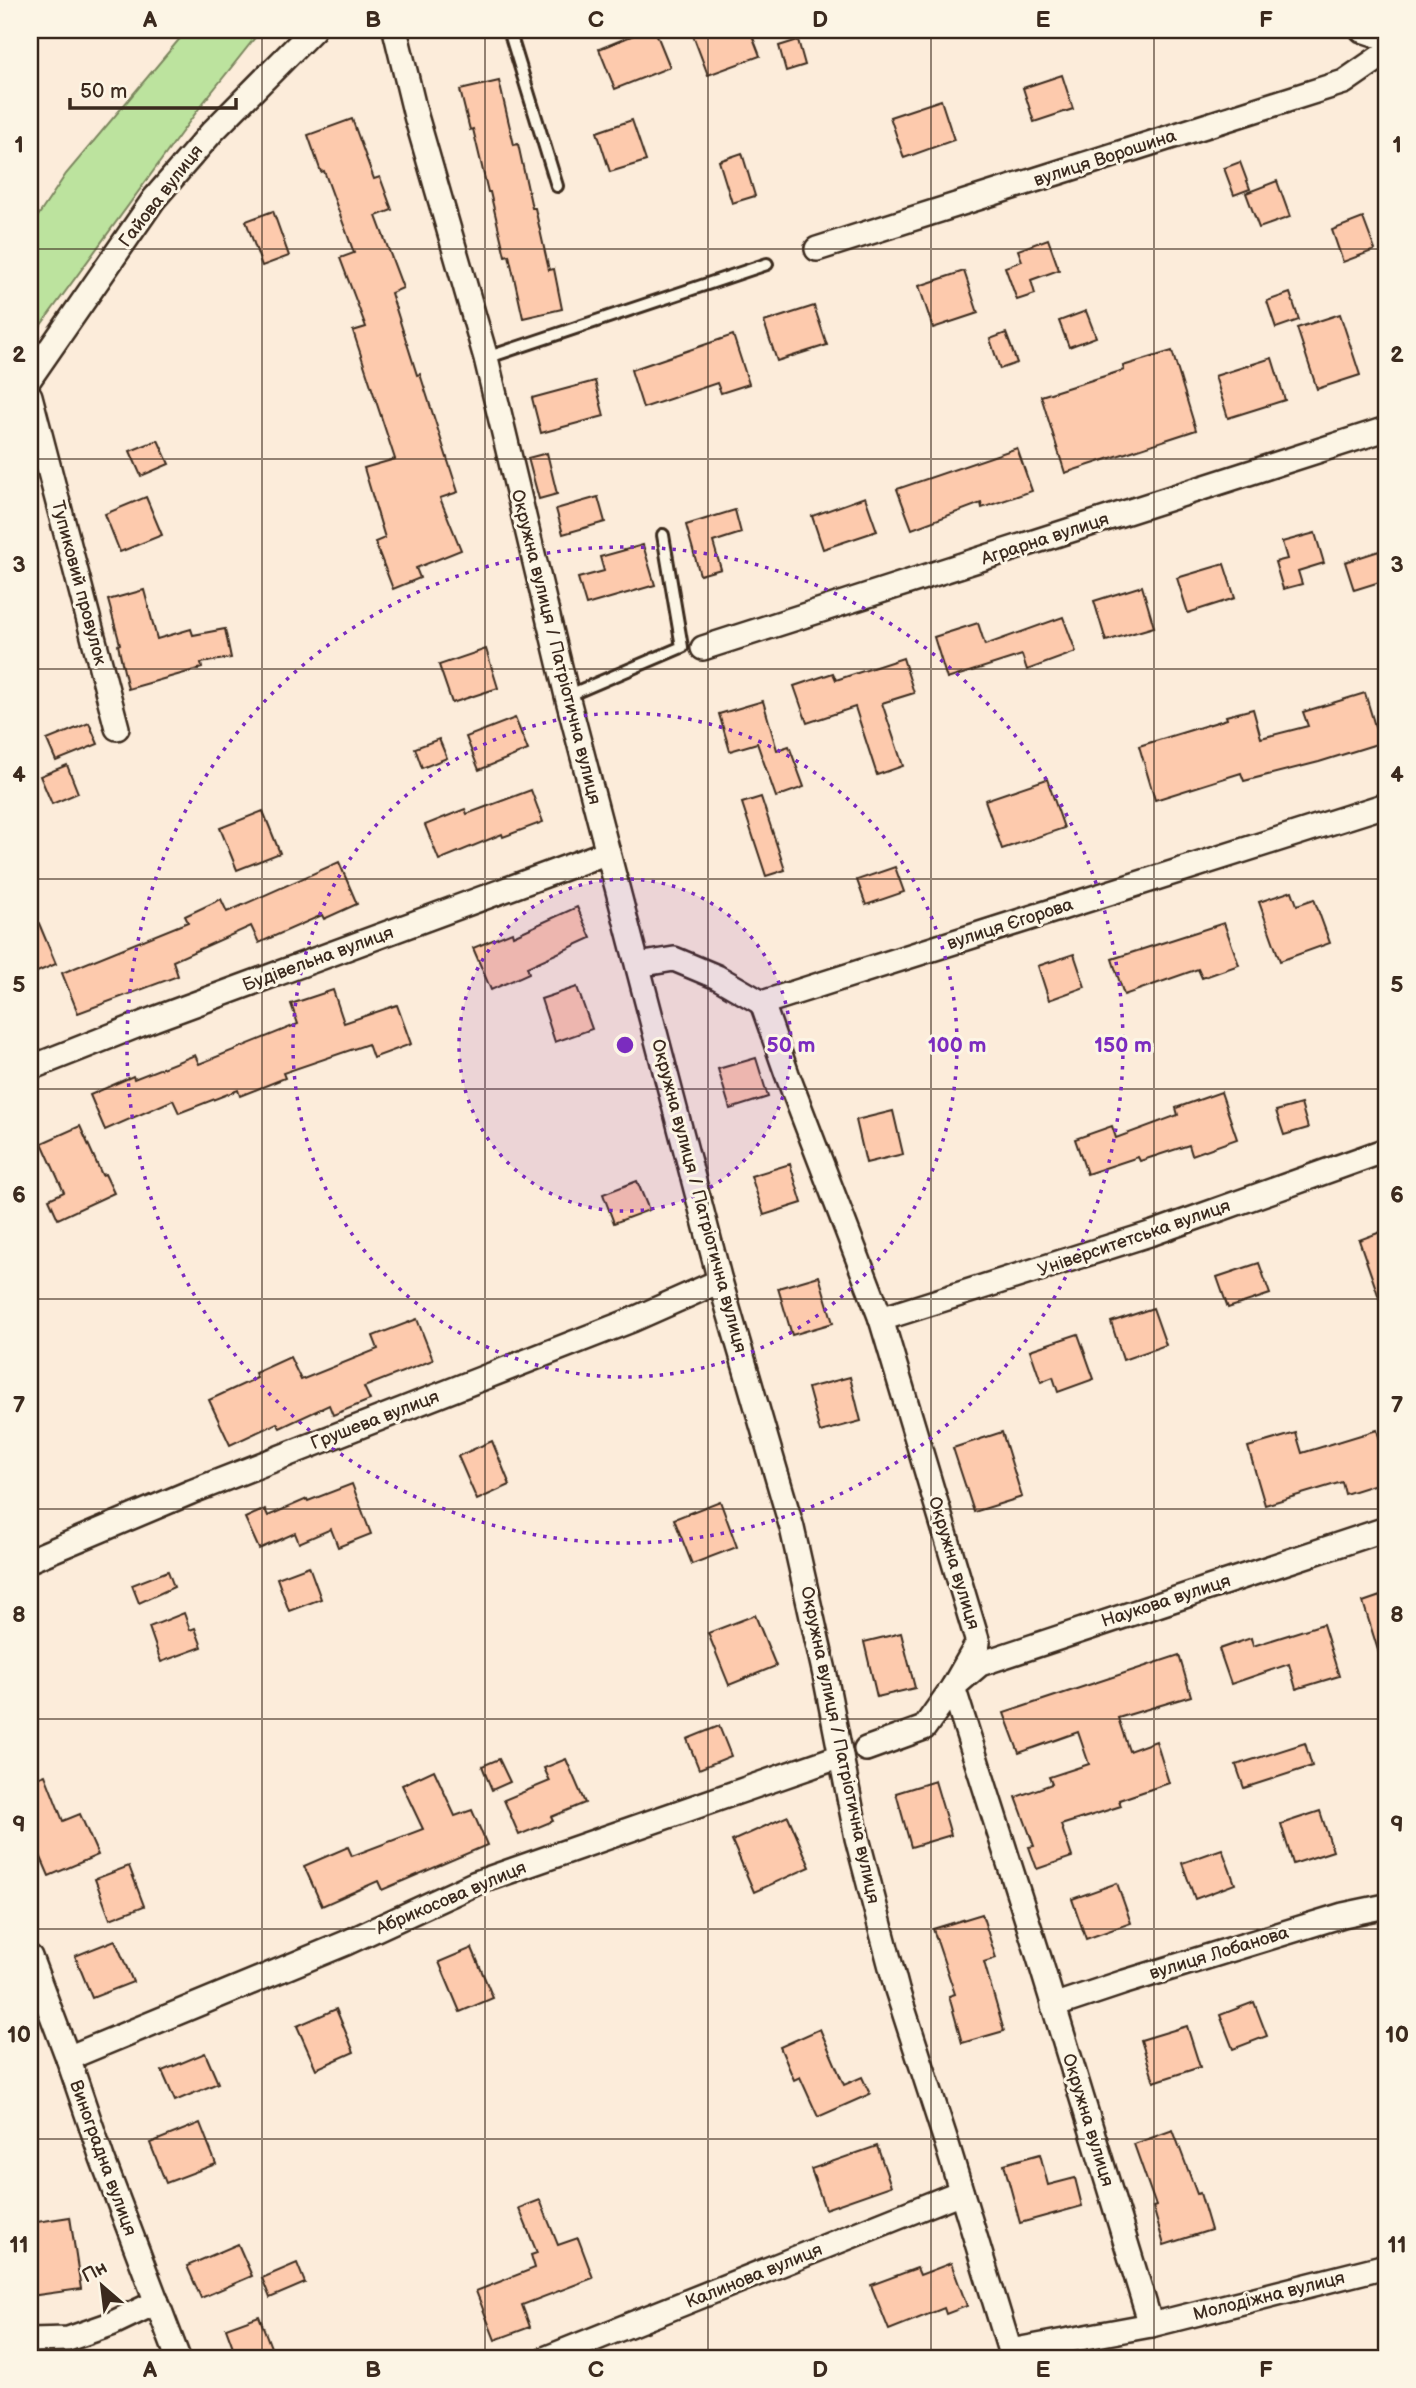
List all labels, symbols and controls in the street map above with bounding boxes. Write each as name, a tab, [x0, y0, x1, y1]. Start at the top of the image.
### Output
text: A	[142, 6, 158, 34]
text: B	[365, 6, 381, 34]
text: C	[588, 6, 604, 34]
text: D	[812, 6, 828, 34]
text: E	[1036, 6, 1051, 34]
text: F	[1259, 6, 1273, 34]
scale bar	[70, 66, 236, 110]
text: 50 m	[80, 79, 127, 104]
street label: вулиця Ворошина	[1031, 125, 1179, 191]
text: 1	[14, 131, 24, 159]
text: 1	[1392, 131, 1402, 159]
street label: Гайова вулиця	[115, 141, 207, 251]
text: 2	[12, 341, 26, 369]
text: 2	[1390, 341, 1404, 369]
street label: Окружна вулиця / Патріотична вулиця	[507, 487, 605, 807]
street label: Тупиковий провулок	[47, 498, 111, 668]
street label: Аграрна вулиця	[977, 508, 1112, 570]
text: 3	[12, 551, 26, 579]
text: 3	[1390, 551, 1404, 579]
text: 4	[12, 761, 26, 789]
text: 4	[1390, 761, 1404, 789]
street label: вулиця Єгорова	[944, 894, 1076, 954]
street label: Будівельна вулиця	[240, 922, 396, 996]
text: 5	[12, 971, 26, 999]
text: 5	[1390, 971, 1404, 999]
centre of rings	[613, 1033, 637, 1057]
text: 50 m	[767, 1033, 815, 1058]
text: 100 m	[928, 1033, 986, 1058]
text: 150 m	[1094, 1033, 1152, 1058]
street label: Окружна вулиця / Патріотична вулиця	[647, 1037, 751, 1355]
text: 6	[12, 1181, 26, 1209]
text: 6	[1390, 1181, 1404, 1209]
street label: Університетська вулиця	[1035, 1195, 1233, 1281]
street label: Грушева вулиця	[308, 1386, 442, 1454]
text: 7	[13, 1391, 26, 1419]
text: 7	[1391, 1391, 1404, 1419]
street label: Окружна вулиця	[924, 1494, 984, 1632]
street label: Наукова вулиця	[1099, 1570, 1233, 1632]
street label: Окружна вулиця / Патріотична вулиця	[796, 1585, 884, 1905]
text: 8	[12, 1601, 26, 1629]
text: 8	[1390, 1601, 1404, 1629]
text: 9	[12, 1811, 26, 1839]
text: 9	[1390, 1811, 1404, 1839]
street label: Абрикосова вулиця	[372, 1857, 529, 1940]
street label: вулиця Лобанова	[1147, 1922, 1291, 1984]
text: 10	[7, 2021, 31, 2049]
text: 10	[1385, 2021, 1409, 2049]
street label: Окружна вулиця	[1058, 2051, 1118, 2189]
street label: Виноградна вулиця	[65, 2077, 141, 2239]
text: 11	[9, 2231, 29, 2259]
text: 11	[1387, 2231, 1407, 2259]
street label: Калинова вулиця	[683, 2239, 825, 2313]
north arrow	[66, 2252, 136, 2322]
text: Пн	[78, 2256, 111, 2288]
street label: Молодіжна вулиця	[1191, 2267, 1347, 2325]
text: A	[142, 2356, 158, 2384]
text: B	[365, 2356, 381, 2384]
text: C	[588, 2356, 604, 2384]
text: D	[812, 2356, 828, 2384]
text: E	[1036, 2356, 1051, 2384]
text: F	[1259, 2356, 1273, 2384]

